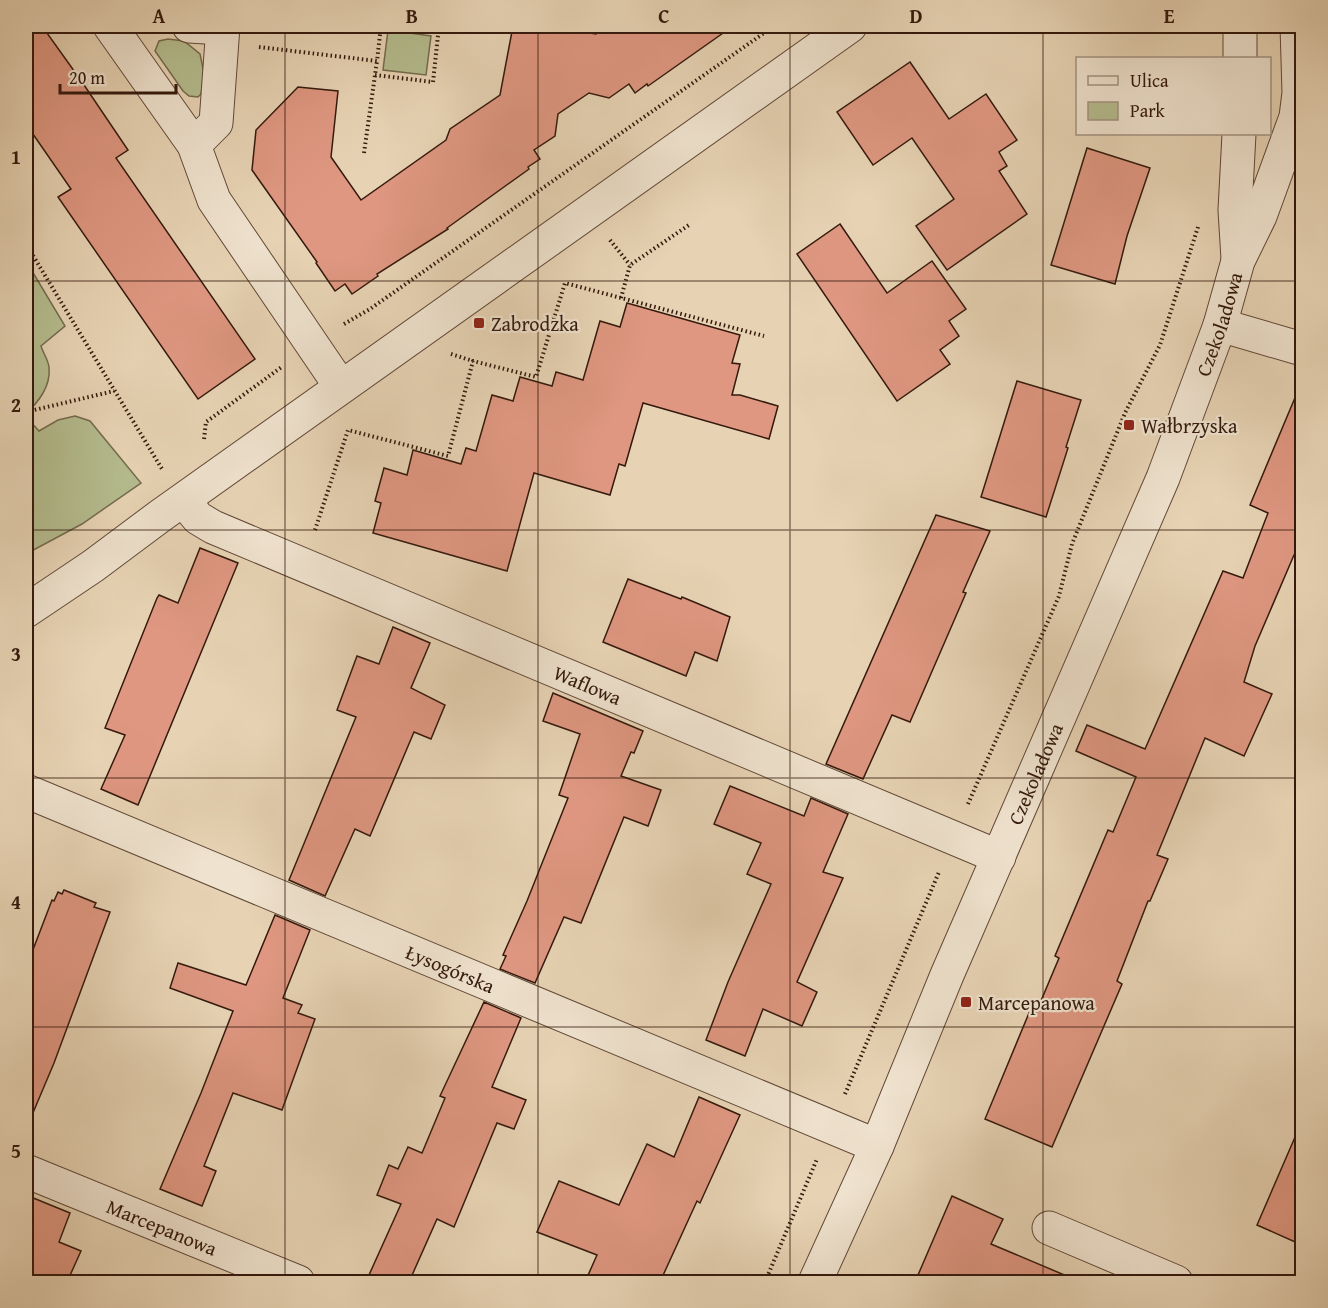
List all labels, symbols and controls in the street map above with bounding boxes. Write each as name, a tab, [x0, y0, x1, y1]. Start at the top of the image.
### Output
text: A	[153, 1, 166, 30]
text: B	[406, 1, 418, 30]
text: C	[658, 1, 670, 30]
text: D	[909, 1, 923, 30]
text: E	[1164, 1, 1175, 30]
scale bar	[60, 57, 176, 95]
legend	[1076, 57, 1271, 135]
text: 20 m	[69, 64, 105, 91]
text: Ulica	[1130, 67, 1169, 94]
text: Park	[1130, 97, 1166, 124]
text: 1	[11, 142, 21, 171]
street label: Czekoladowa	[1188, 268, 1249, 380]
place label: Zabrodzka	[491, 309, 579, 338]
marker: Zabrodzka	[472, 316, 486, 330]
text: 2	[11, 390, 21, 419]
place label: Wałbrzyska	[1141, 411, 1238, 440]
marker: Wałbrzyska	[1122, 418, 1136, 432]
text: 3	[11, 639, 21, 668]
street label: Waflowa	[549, 657, 627, 712]
street label: Czekoladowa	[1000, 718, 1070, 829]
text: 4	[11, 887, 21, 916]
street label: Łysogórska	[402, 937, 500, 1000]
place label: Marcepanowa	[978, 988, 1095, 1017]
marker: Marcepanowa	[959, 995, 973, 1009]
text: 5	[11, 1136, 21, 1165]
street label: Marcepanowa	[103, 1191, 222, 1262]

